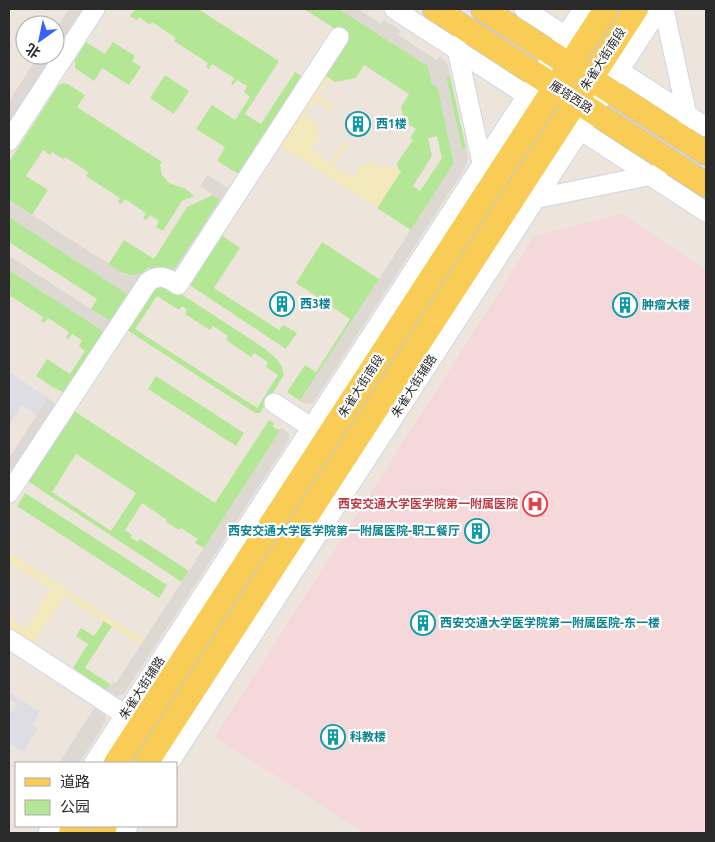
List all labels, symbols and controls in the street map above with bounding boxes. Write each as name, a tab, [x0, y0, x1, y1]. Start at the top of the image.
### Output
north arrow	[15, 15, 65, 65]
street label: 朱雀大街南段	[578, 25, 628, 92]
text: 北	[23, 40, 43, 61]
street label: 雁塔西路	[548, 78, 595, 115]
building icon: 西1楼	[345, 111, 371, 137]
place label: 西1楼	[376, 117, 407, 130]
building icon: 西3楼	[269, 291, 295, 317]
building icon: 肿瘤大楼	[612, 292, 638, 318]
place label: 西3楼	[300, 297, 331, 310]
place label: 肿瘤大楼	[642, 298, 690, 311]
street label: 朱雀大街南段	[336, 352, 386, 419]
street label: 朱雀大街辅路	[389, 352, 439, 419]
hospital icon: 西安交通大学医学院第一附属医院	[522, 491, 548, 517]
place label: 西安交通大学医学院第一附属医院	[338, 497, 518, 510]
building icon: 西安交通大学医学院第一附属医院-职工餐厅	[464, 518, 490, 544]
place label: 西安交通大学医学院第一附属医院-职工餐厅	[228, 524, 460, 537]
building icon: 西安交通大学医学院第一附属医院-东一楼	[410, 610, 436, 636]
place label: 西安交通大学医学院第一附属医院-东一楼	[440, 616, 660, 629]
street label: 朱雀大街辅路	[117, 654, 167, 721]
building icon: 科教楼	[320, 724, 346, 750]
place label: 科教楼	[350, 730, 386, 743]
legend	[15, 762, 178, 827]
text: 道路	[60, 773, 90, 790]
text: 公园	[60, 798, 90, 815]

